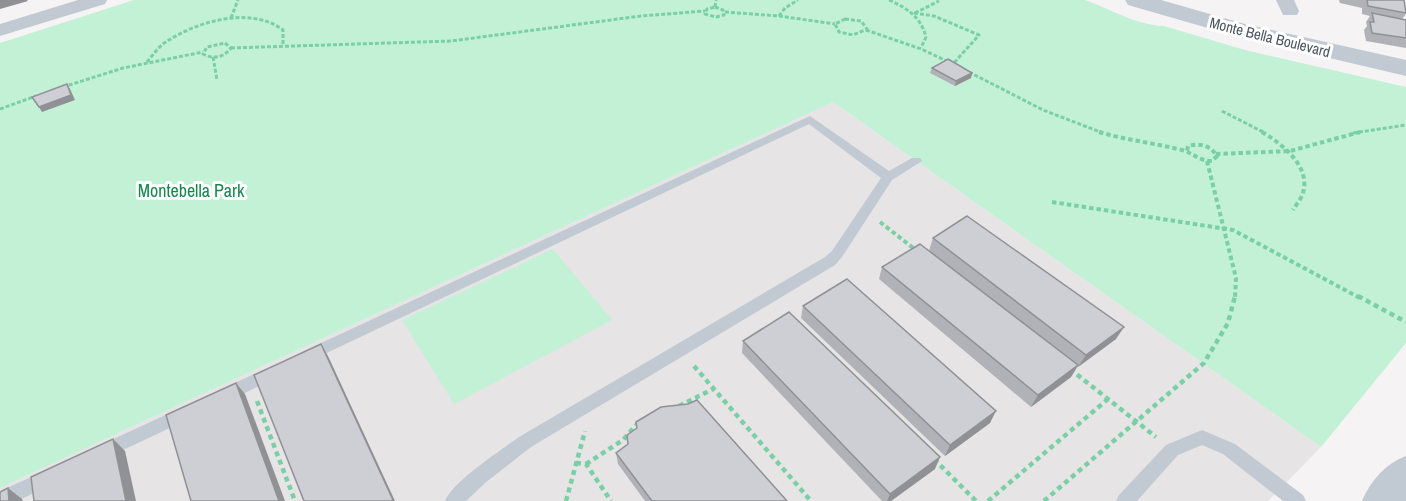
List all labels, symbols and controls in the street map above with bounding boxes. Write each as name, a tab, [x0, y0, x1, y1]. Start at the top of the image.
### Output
street label: Monte Bella Boulevard	[1207, 12, 1333, 62]
park label: Montebella Park	[138, 178, 245, 203]

